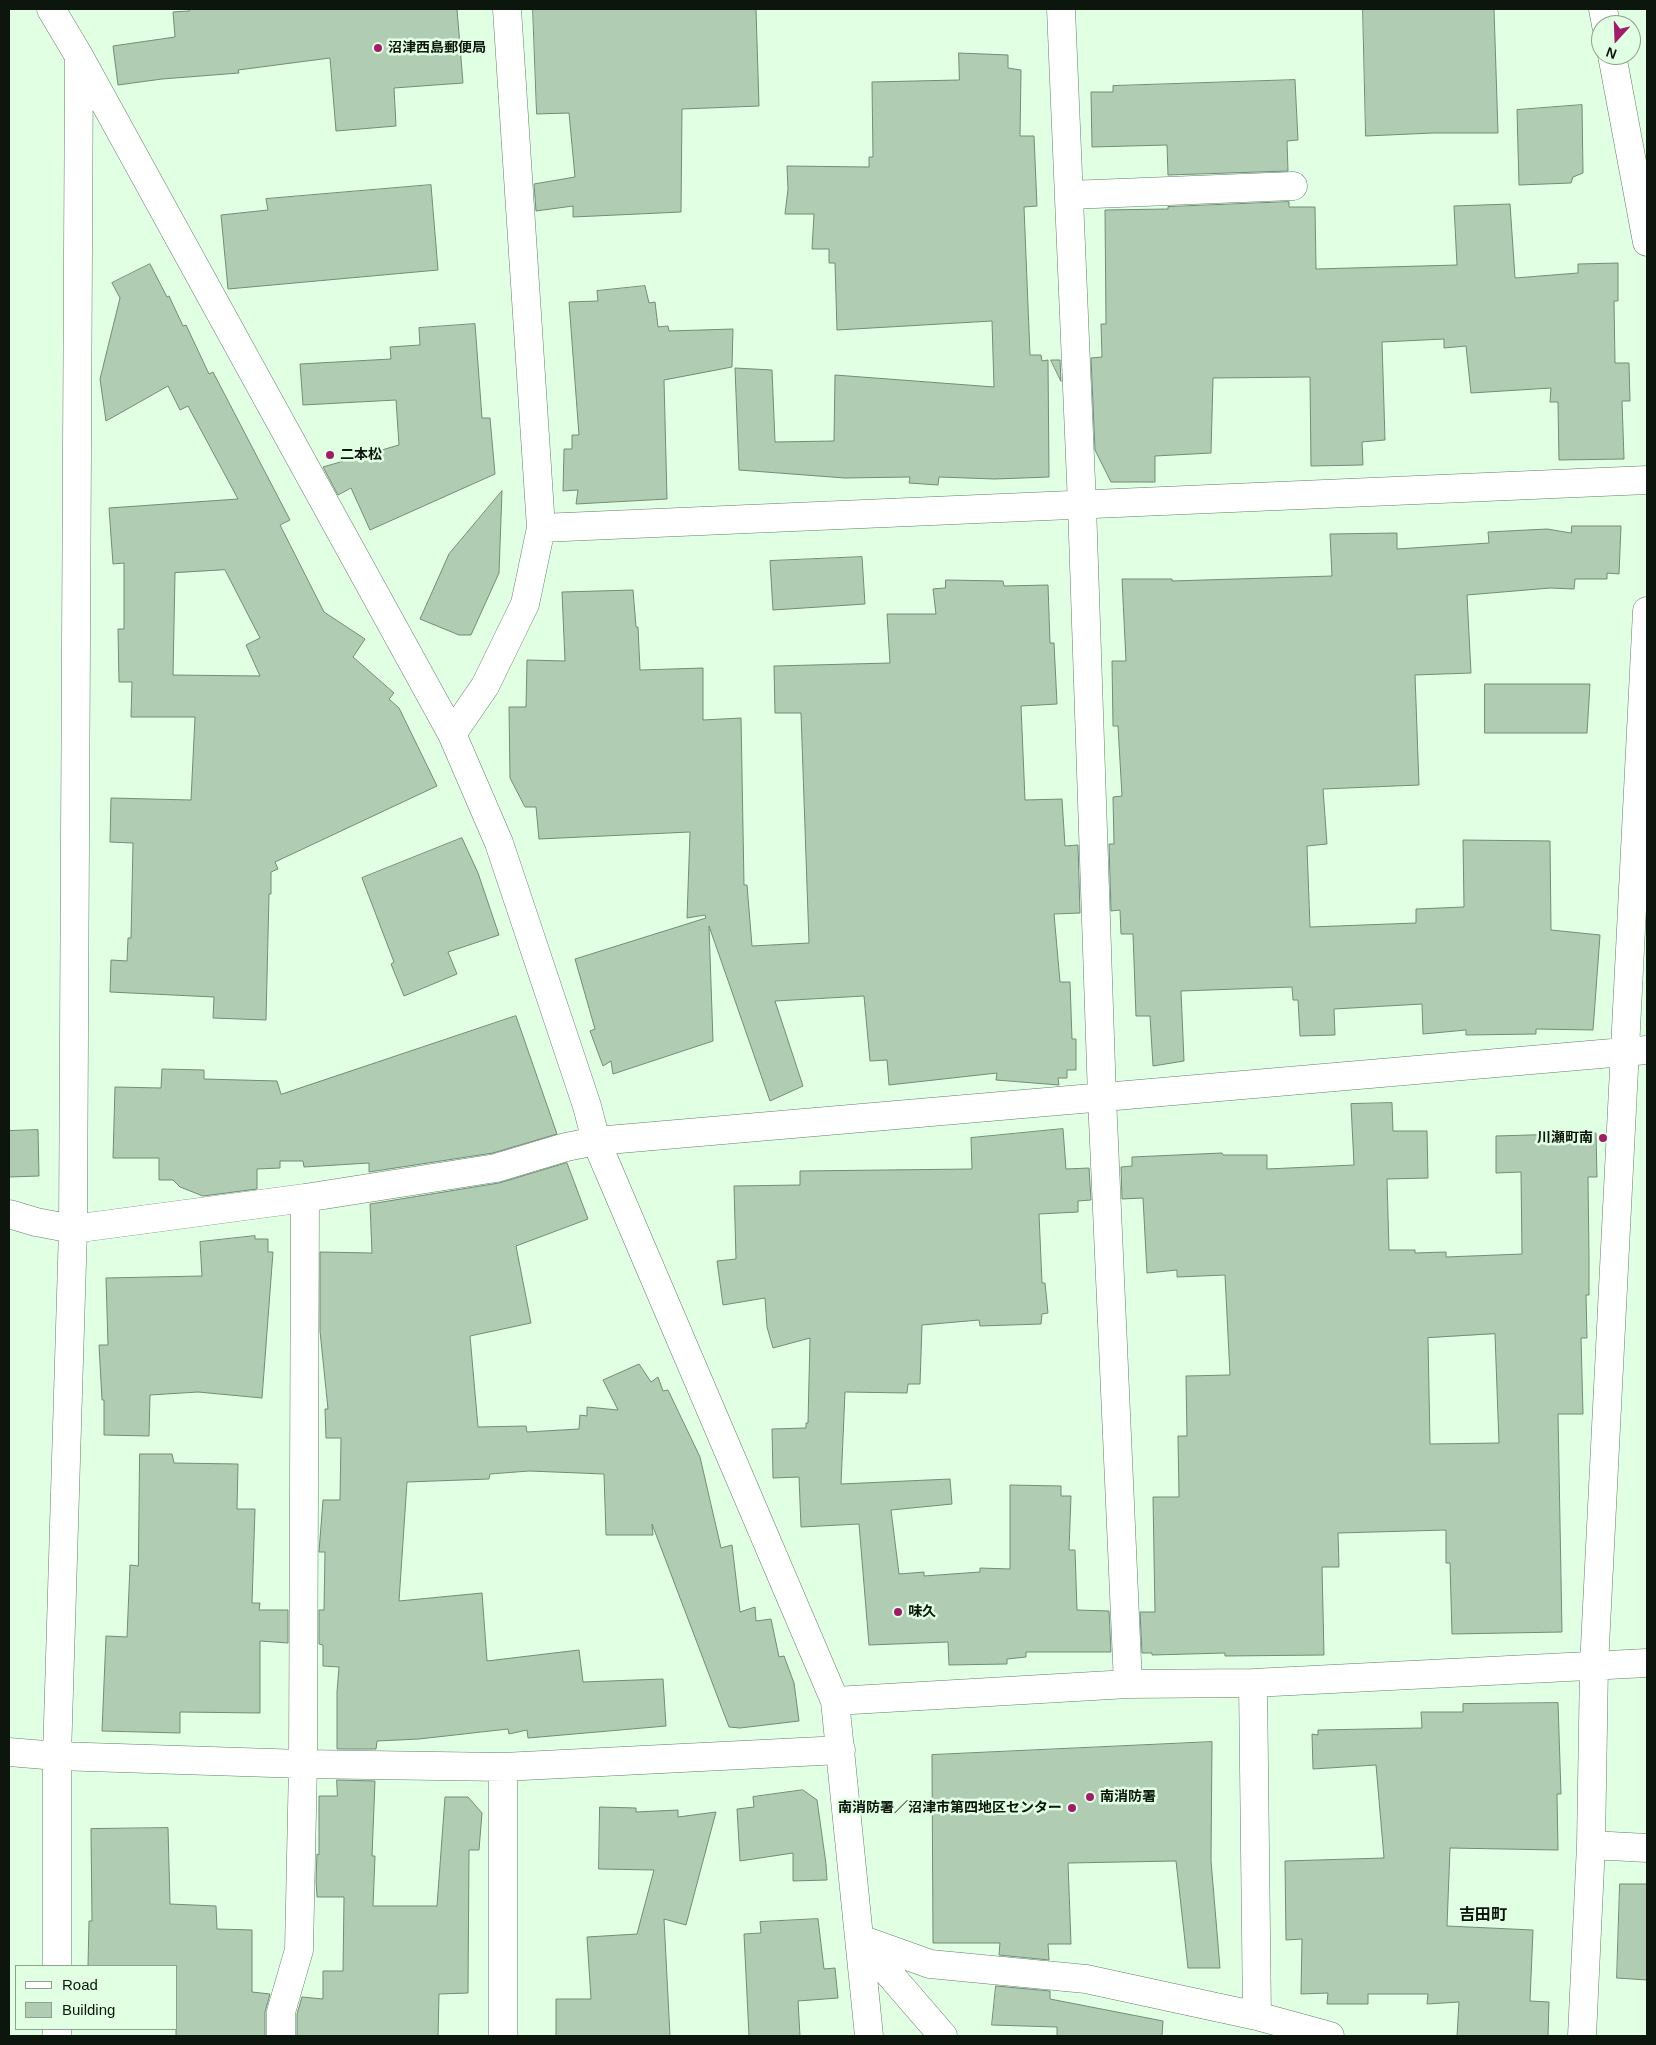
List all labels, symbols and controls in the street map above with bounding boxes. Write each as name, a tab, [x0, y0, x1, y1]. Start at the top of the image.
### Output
north arrow	[1591, 15, 1641, 65]
place label: 沼津西島郵便局	[388, 40, 486, 56]
marker: 沼津西島郵便局	[372, 42, 384, 54]
text: N	[1604, 44, 1619, 62]
place label: 二本松	[340, 447, 382, 463]
marker: 二本松	[324, 449, 336, 461]
place label: 川瀬町南	[1537, 1130, 1593, 1146]
marker: 川瀬町南	[1597, 1132, 1609, 1144]
place label: 味久	[908, 1604, 936, 1620]
marker: 味久	[892, 1606, 904, 1618]
place label: 南消防署	[1100, 1789, 1156, 1805]
marker: 南消防署	[1084, 1791, 1096, 1803]
place label: 南消防署／沼津市第四地区センター	[838, 1800, 1062, 1816]
marker: 南消防署／沼津市第四地区センター	[1066, 1802, 1078, 1814]
district label: 吉田町	[1459, 1906, 1507, 1926]
legend	[15, 1965, 178, 2030]
text: Road	[62, 1976, 98, 1993]
text: Building	[62, 2001, 115, 2018]

